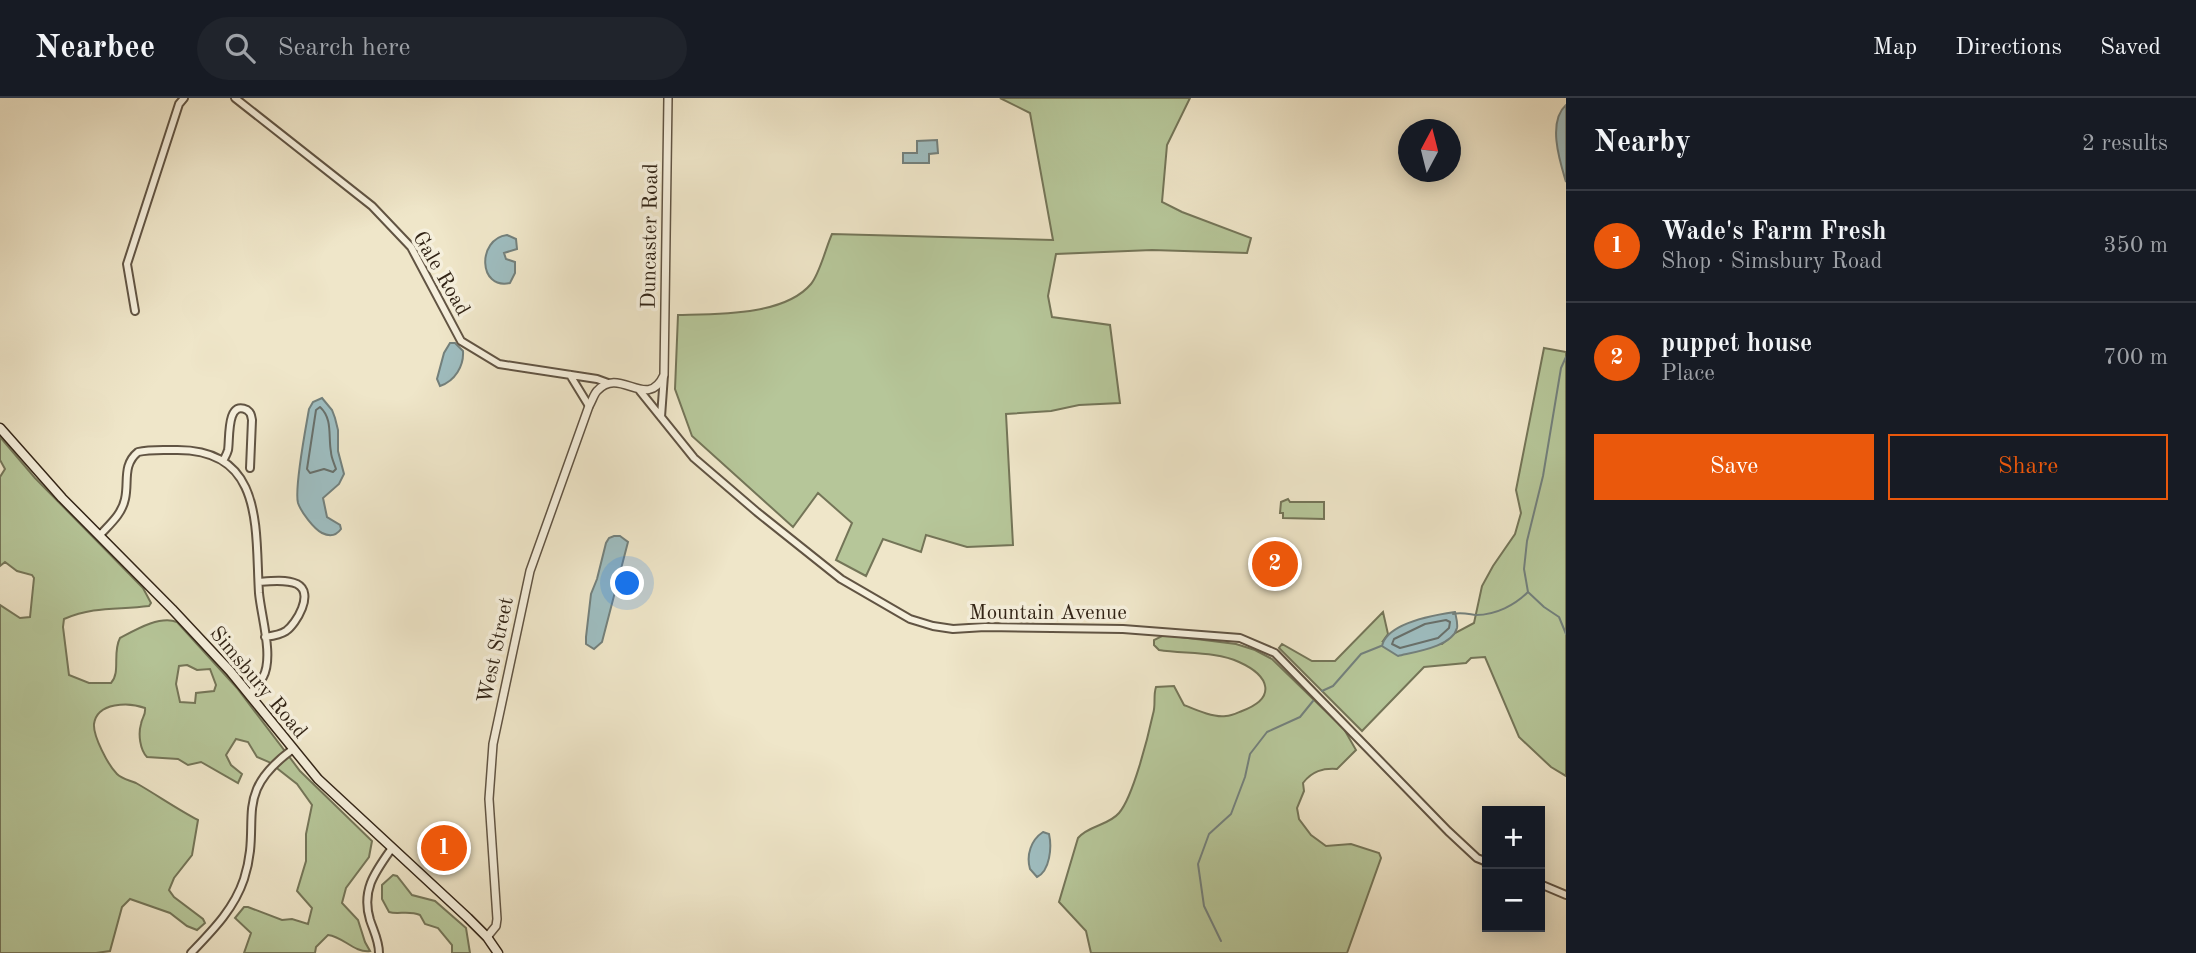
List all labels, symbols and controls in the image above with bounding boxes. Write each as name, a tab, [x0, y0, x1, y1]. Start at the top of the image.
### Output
search box	[197, 17, 687, 80]
icon: search	[221, 29, 259, 67]
text: Nearbee	[35, 32, 155, 65]
text: Search here	[277, 35, 411, 61]
text: Map	[1873, 36, 1917, 60]
text: Directions	[1955, 36, 2062, 60]
text: Saved	[2100, 36, 2161, 60]
north arrow	[1398, 119, 1461, 182]
text: Nearby	[1594, 128, 1691, 158]
text: 2 results	[2082, 132, 2168, 155]
street label: Duncaster Road	[639, 163, 662, 309]
text: Wade's Farm Fresh	[1661, 219, 1887, 245]
street label: Gale Road	[408, 228, 473, 320]
text: 1	[1610, 234, 1624, 257]
text: 350 m	[2103, 234, 2168, 257]
text: Shop · Simsbury Road	[1661, 250, 1883, 273]
text: puppet house	[1661, 331, 1812, 357]
text: 2	[1610, 346, 1624, 369]
text: 700 m	[2103, 346, 2168, 369]
text: Place	[1661, 362, 1715, 385]
button: Save	[1594, 434, 1874, 500]
button: Share	[1888, 434, 2168, 500]
pin: 2	[1252, 538, 1298, 590]
your location	[610, 566, 644, 600]
street label: West Street	[475, 595, 518, 705]
street label: Mountain Avenue	[969, 603, 1127, 624]
street label: Simsbury Road	[205, 623, 311, 743]
map controls	[1482, 806, 1545, 932]
button: +	[1482, 806, 1545, 869]
pin: 1	[421, 822, 467, 874]
button: −	[1482, 869, 1545, 932]

